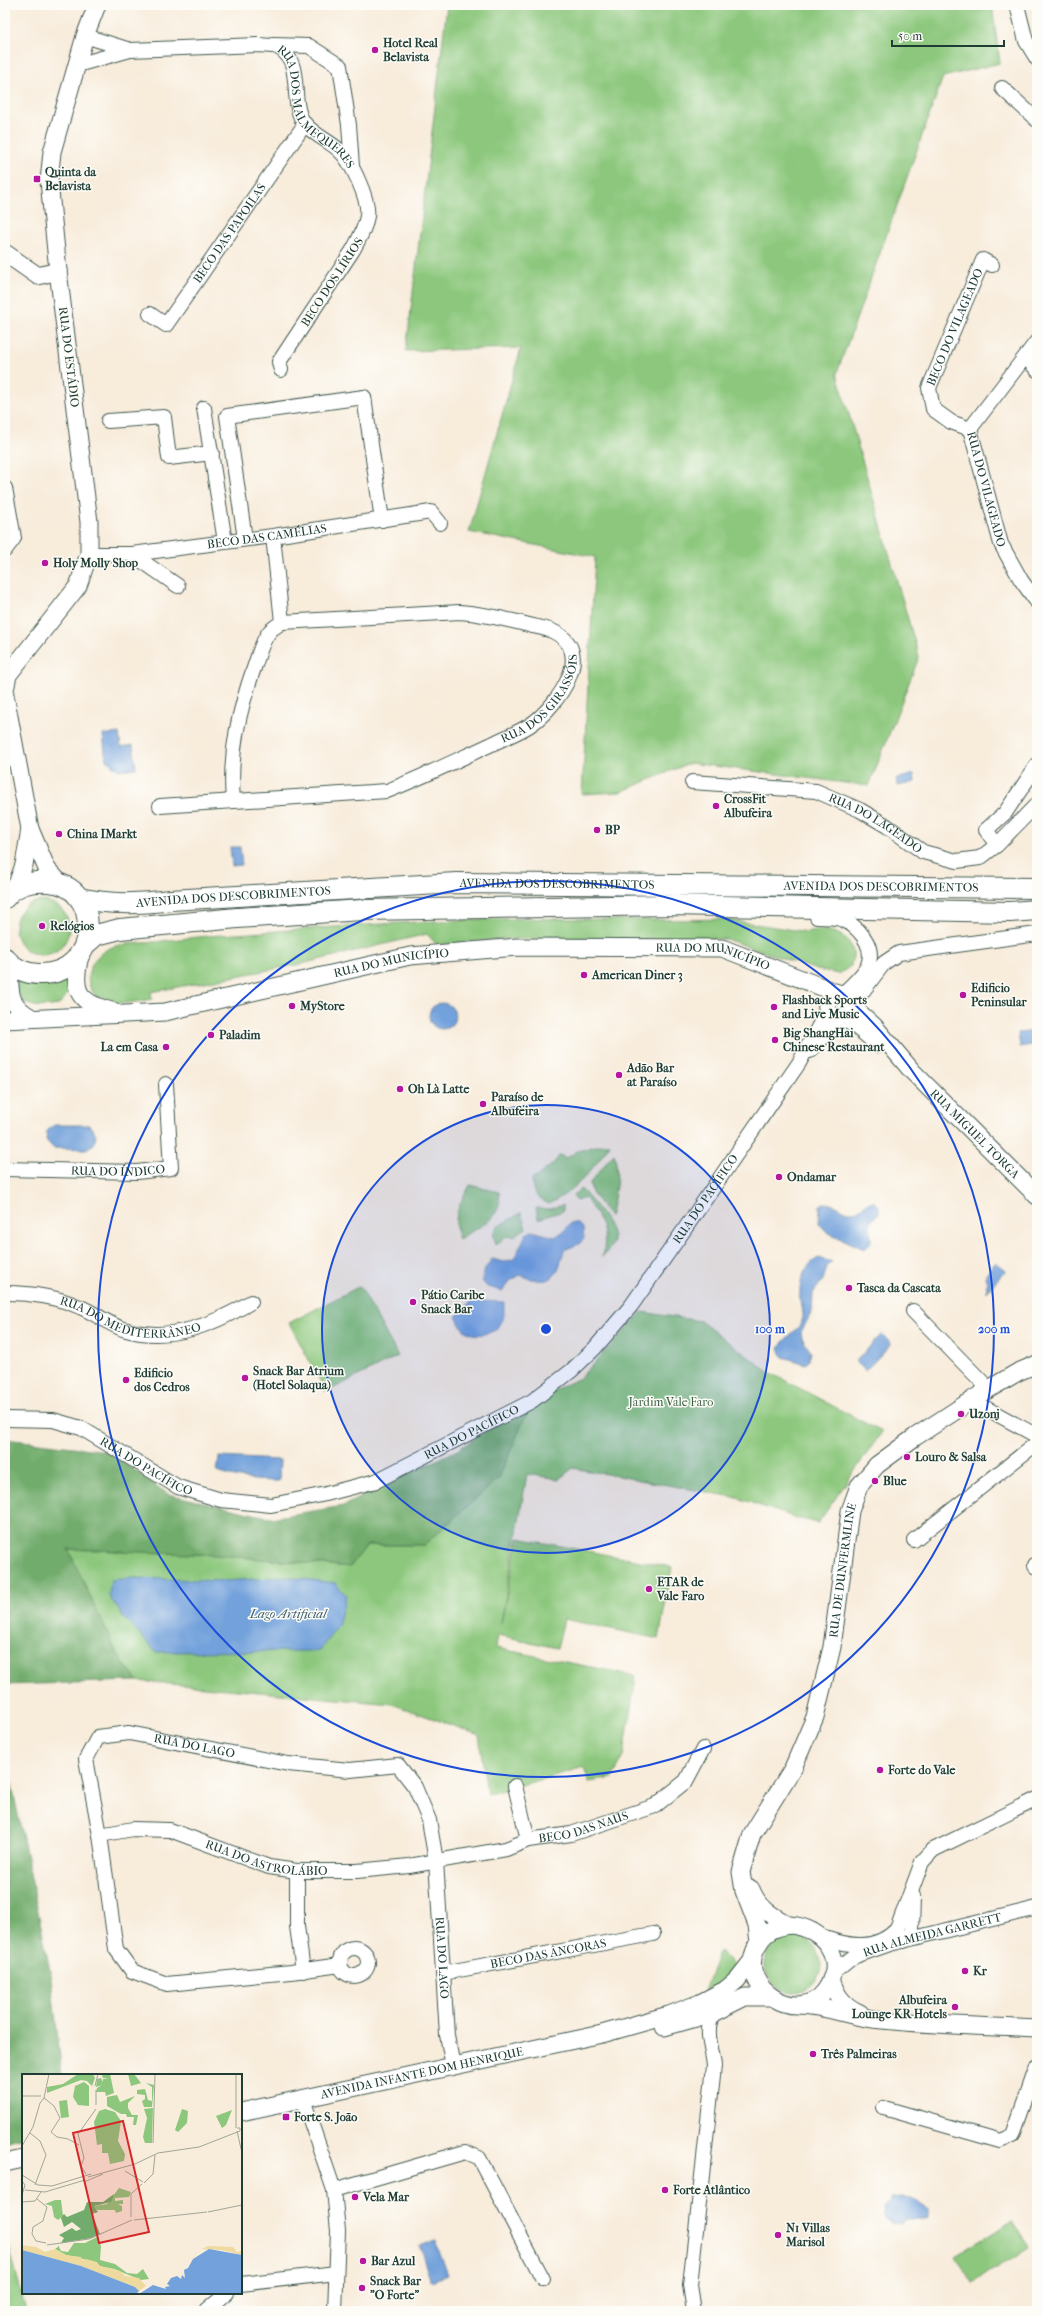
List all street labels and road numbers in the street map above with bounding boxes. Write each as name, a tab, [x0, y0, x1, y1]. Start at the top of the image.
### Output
street label: RUA DOS MALMEQUERES	[275, 42, 358, 171]
street label: BECO DAS PAPOILAS	[190, 181, 269, 286]
street label: BECO DOS LÍRIOS	[297, 234, 366, 329]
street label: BECO DO VILAGEADO	[924, 266, 986, 388]
street label: RUA DO ESTÁDIO	[56, 306, 83, 408]
street label: RUA DO VILAGEADO	[964, 430, 1008, 549]
street label: BECO DAS CAMÉLIAS	[206, 521, 328, 551]
street label: RUA DOS GIRASSÓIS	[498, 654, 580, 746]
street label: RUA DO LAGEADO	[826, 790, 925, 856]
street label: AVENIDA DOS DESCOBRIMENTOS	[458, 876, 655, 892]
street label: AVENIDA DOS DESCOBRIMENTOS	[782, 879, 979, 894]
street label: AVENIDA DOS DESCOBRIMENTOS	[135, 883, 331, 910]
street label: RUA DO MUNICÍPIO	[655, 941, 772, 973]
street label: RUA DO MUNICÍPIO	[332, 946, 450, 980]
street label: RUA MIGUEL TORGA	[927, 1086, 1023, 1182]
street label: RUA DO PACÍFICO	[670, 1152, 741, 1246]
street label: RUA DO ÍNDICO	[71, 1162, 166, 1179]
street label: RUA DO MEDITERRÂNEO	[58, 1293, 203, 1341]
street label: RUA DO PACÍFICO	[422, 1402, 521, 1462]
street label: RUA DO PACÍFICO	[97, 1434, 194, 1498]
street label: RUA DE DUNFERMLINE	[826, 1501, 859, 1639]
street label: RUA DO LAGO	[153, 1731, 236, 1760]
street label: BECO DAS NAUS	[538, 1808, 630, 1845]
street label: RUA DO ASTROLÁBIO	[204, 1837, 327, 1878]
street label: RUA ALMEIDA GARRETT	[861, 1910, 1004, 1960]
street label: RUA DO LAGO	[433, 1916, 452, 1999]
street label: BECO DAS ÂNCORAS	[489, 1936, 607, 1971]
street label: AVENIDA INFANTE DOM HENRIQUE	[318, 2044, 525, 2102]

